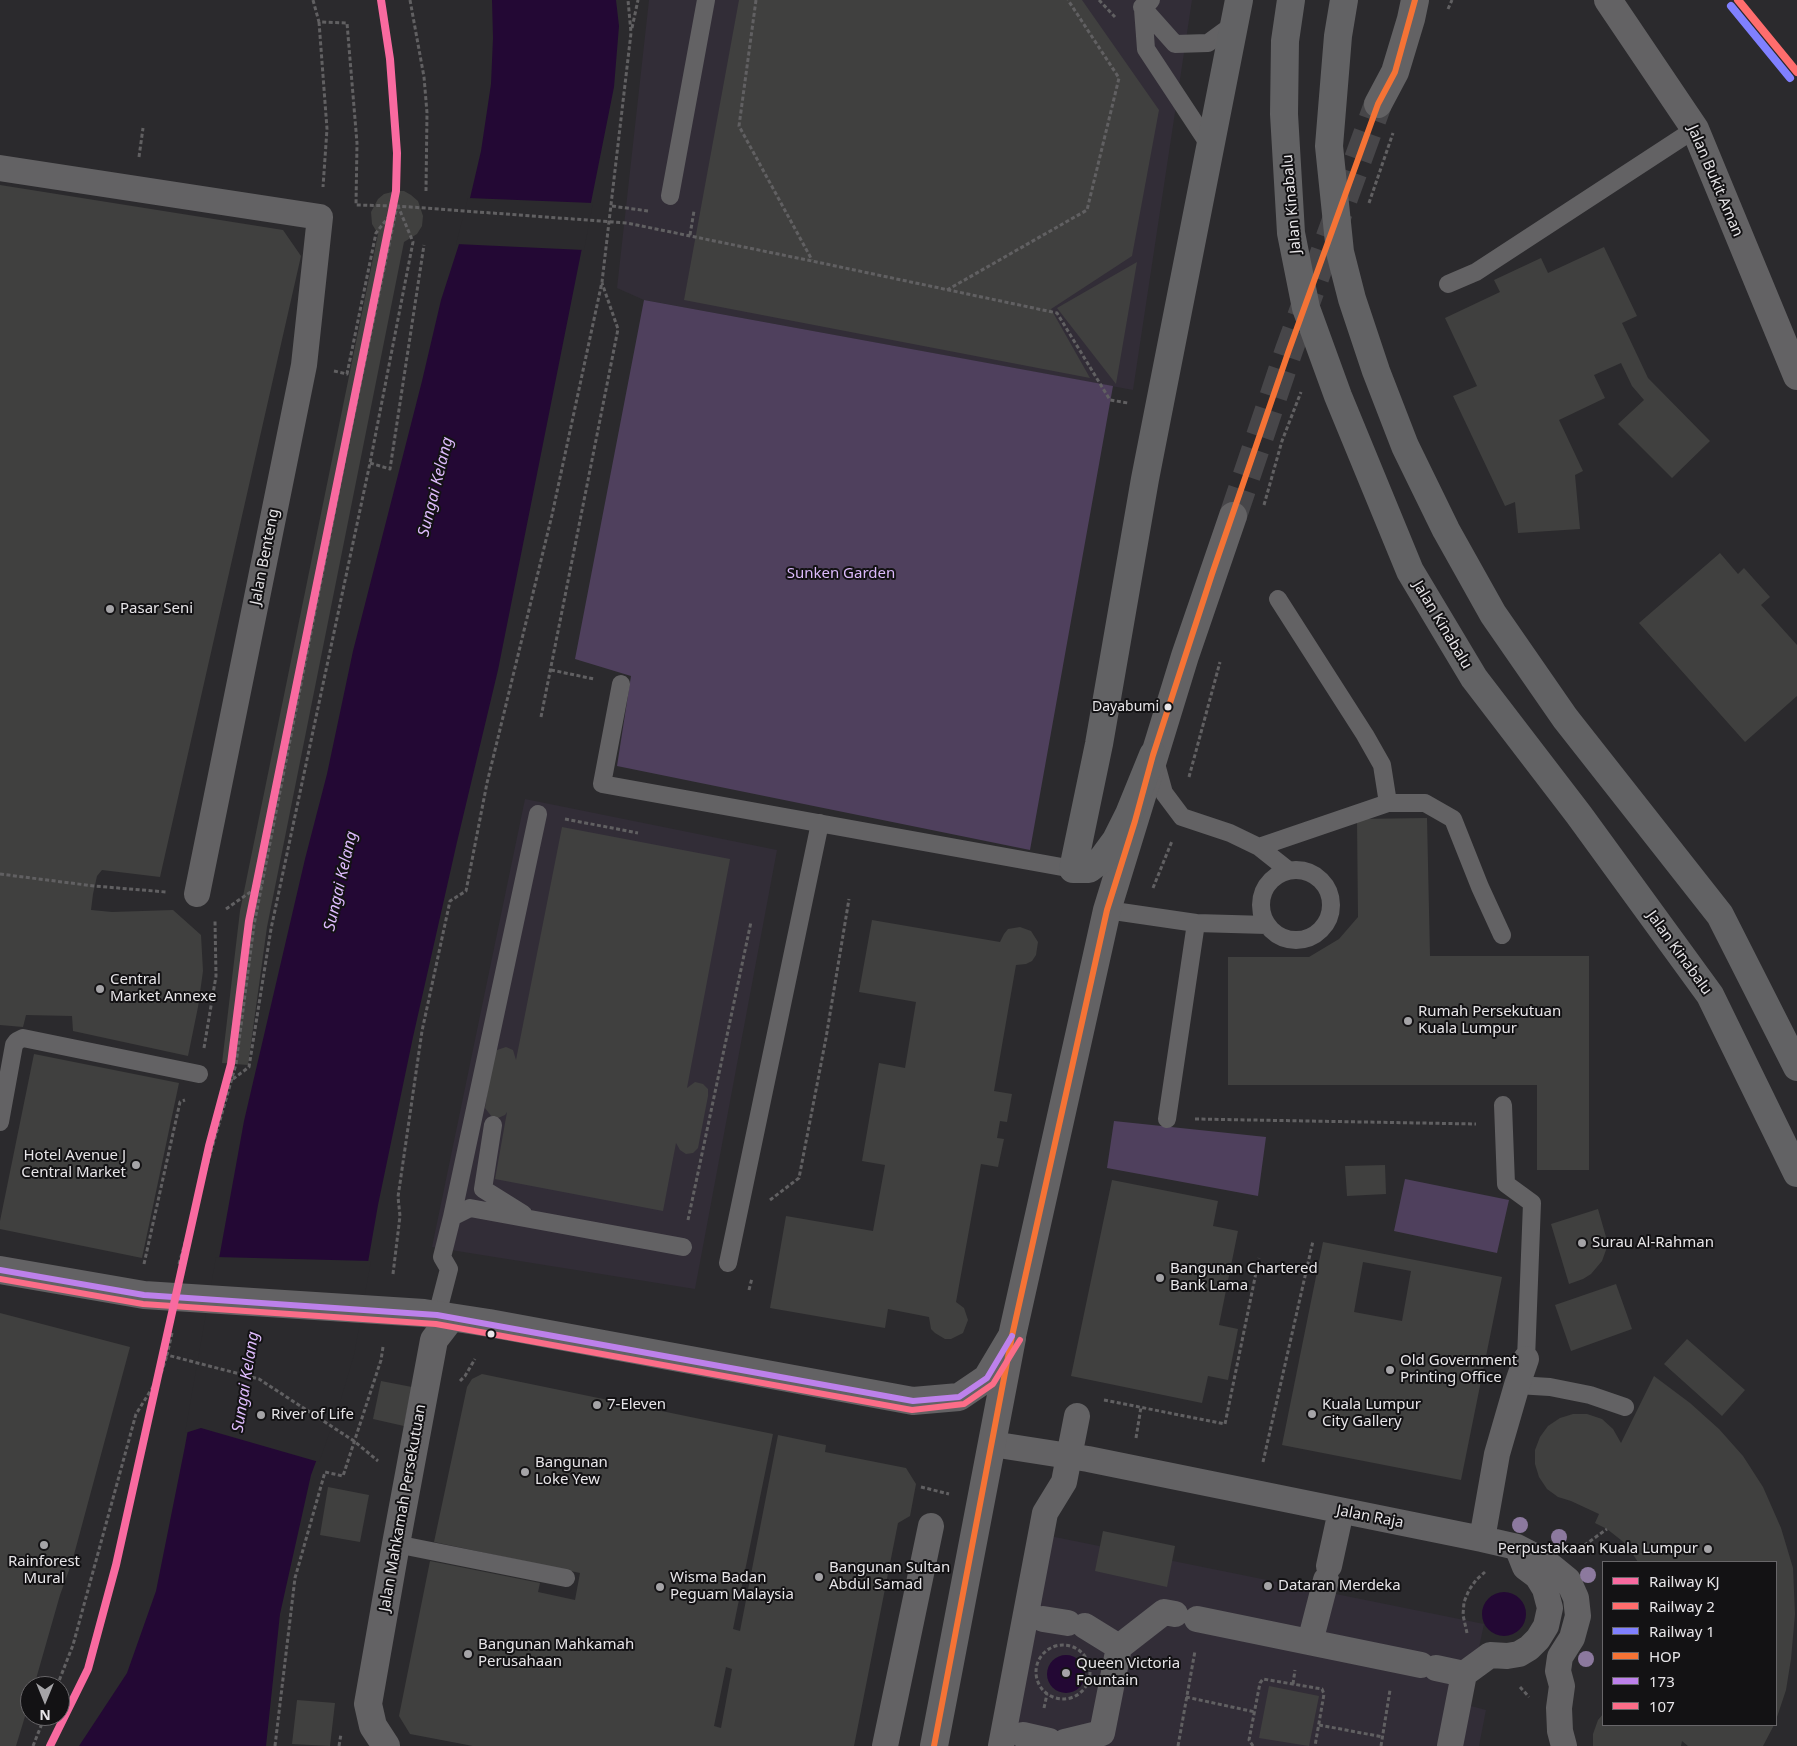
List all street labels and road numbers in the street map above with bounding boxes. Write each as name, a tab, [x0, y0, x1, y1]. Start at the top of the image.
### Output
street label: Jalan Bukit Aman	[1683, 122, 1747, 240]
street label: Jalan Kinabalu	[1279, 154, 1305, 254]
street label: Jalan Benteng	[247, 507, 283, 607]
street label: Jalan Kinabalu	[1409, 578, 1475, 672]
street label: Jalan Kinabalu	[1642, 907, 1716, 999]
street label: Jalan Mahkamah Persekutuan	[376, 1403, 430, 1613]
street label: Jalan Raja	[1335, 1502, 1405, 1532]

